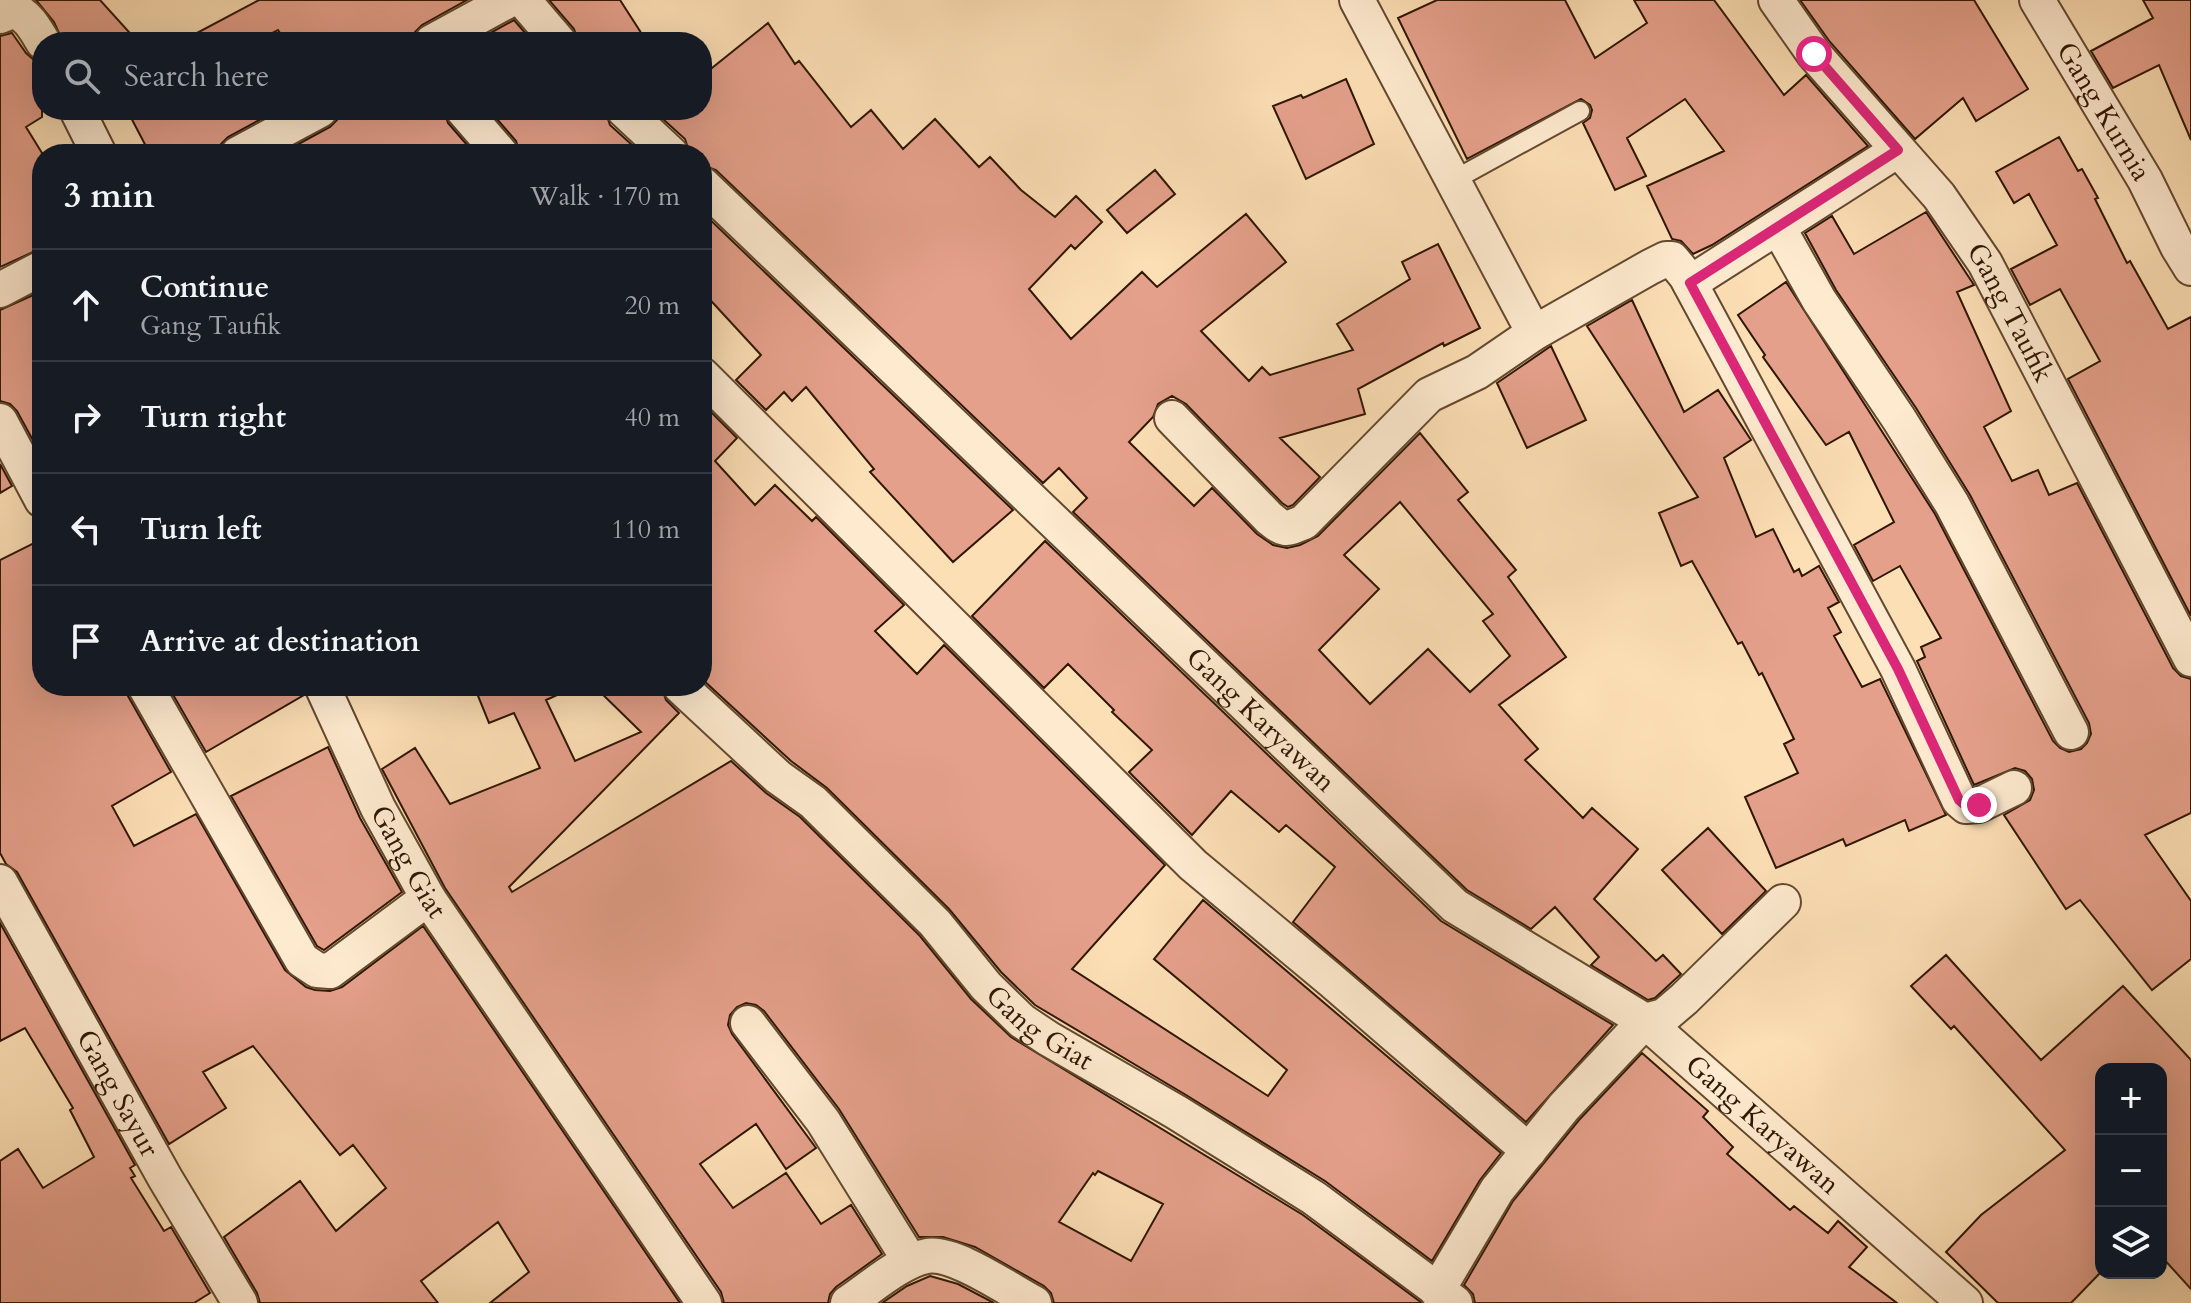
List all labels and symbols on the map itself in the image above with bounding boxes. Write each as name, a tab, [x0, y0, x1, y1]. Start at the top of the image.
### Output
street label: Gang Kurnia	[2048, 35, 2160, 188]
route start	[1796, 36, 1832, 72]
street label: Gang Taufik	[1958, 235, 2063, 389]
street label: Gang Karyawan	[1178, 639, 1344, 801]
route end	[1961, 787, 1997, 823]
street label: Gang Giat	[361, 798, 456, 926]
street label: Gang Giat	[977, 977, 1100, 1079]
street label: Gang Sayur	[67, 1023, 169, 1164]
street label: Gang Karyawan	[1677, 1046, 1848, 1203]

